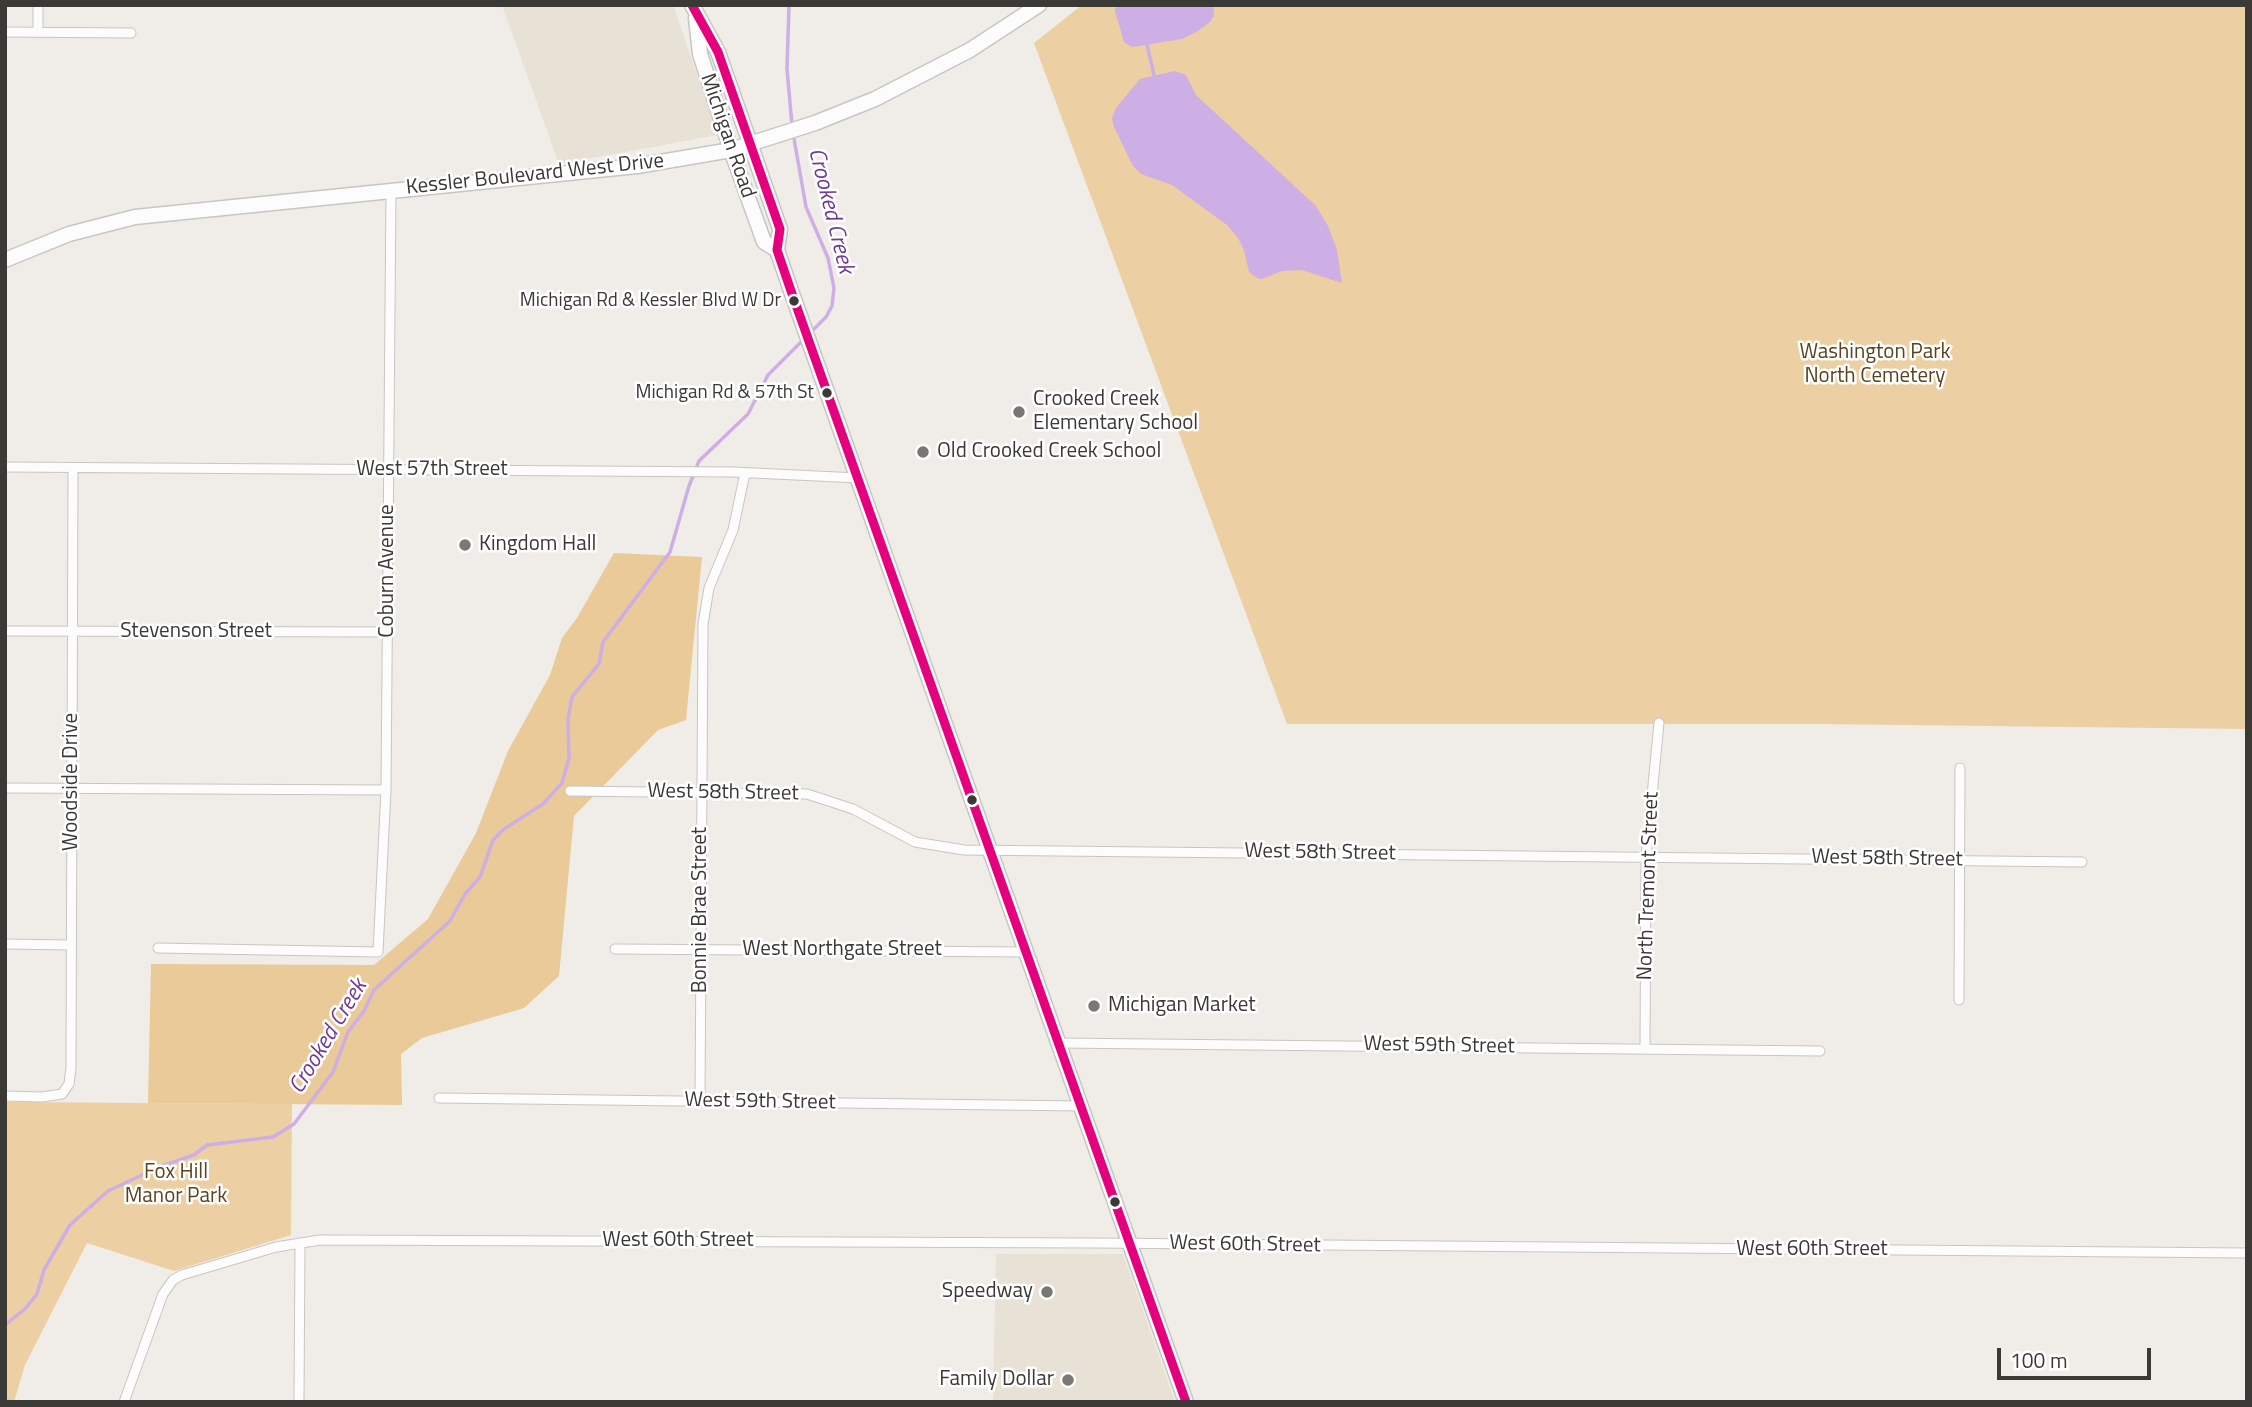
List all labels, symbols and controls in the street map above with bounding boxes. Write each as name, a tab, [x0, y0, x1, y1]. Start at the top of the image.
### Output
street label: Michigan Road	[694, 70, 760, 202]
water label: Crooked Creek	[801, 145, 859, 277]
street label: Kessler Boulevard West Drive	[405, 149, 665, 201]
place label: Michigan Rd & Kessler Blvd W Dr	[520, 290, 781, 312]
marker: Michigan Rd & Kessler Blvd W Dr	[787, 294, 801, 308]
park label: Washington Park North Cemetery	[1799, 340, 1951, 390]
place label: Michigan Rd & 57th St	[635, 382, 814, 404]
marker: Michigan Rd & 57th St	[820, 386, 834, 400]
place label: Crooked Creek Elementary School	[1033, 387, 1198, 437]
marker: Crooked Creek Elementary School	[1011, 404, 1027, 420]
place label: Old Crooked Creek School	[937, 439, 1161, 465]
marker: Old Crooked Creek School	[915, 444, 931, 460]
street label: West 57th Street	[356, 457, 508, 483]
street label: Coburn Avenue	[375, 504, 401, 638]
place label: Kingdom Hall	[479, 532, 596, 558]
marker: Kingdom Hall	[457, 537, 473, 553]
street label: Stevenson Street	[120, 619, 272, 645]
street label: Woodside Drive	[59, 713, 85, 851]
street label: West 58th Street	[647, 779, 799, 807]
street label: North Tremont Street	[1633, 791, 1665, 981]
unlabelled marker	[965, 793, 979, 807]
street label: Bonnie Brae Street	[688, 827, 714, 993]
street label: West 58th Street	[1244, 839, 1396, 867]
street label: West 58th Street	[1811, 845, 1963, 873]
street label: West Northgate Street	[742, 937, 942, 963]
water label: Crooked Creek	[284, 975, 374, 1099]
place label: Michigan Market	[1108, 993, 1256, 1019]
marker: Michigan Market	[1086, 998, 1102, 1014]
street label: West 59th Street	[1363, 1032, 1515, 1060]
street label: West 59th Street	[684, 1088, 836, 1116]
park label: Fox Hill Manor Park	[125, 1160, 227, 1210]
unlabelled marker	[1108, 1195, 1122, 1209]
street label: West 60th Street	[602, 1228, 754, 1254]
street label: West 60th Street	[1169, 1231, 1321, 1259]
street label: West 60th Street	[1736, 1237, 1888, 1263]
place label: Speedway	[942, 1279, 1033, 1305]
marker: Speedway	[1039, 1284, 1055, 1300]
scale bar	[2000, 1334, 2154, 1378]
text: 100 m	[2010, 1344, 2067, 1376]
place label: Family Dollar	[939, 1367, 1054, 1393]
marker: Family Dollar	[1060, 1372, 1076, 1388]

